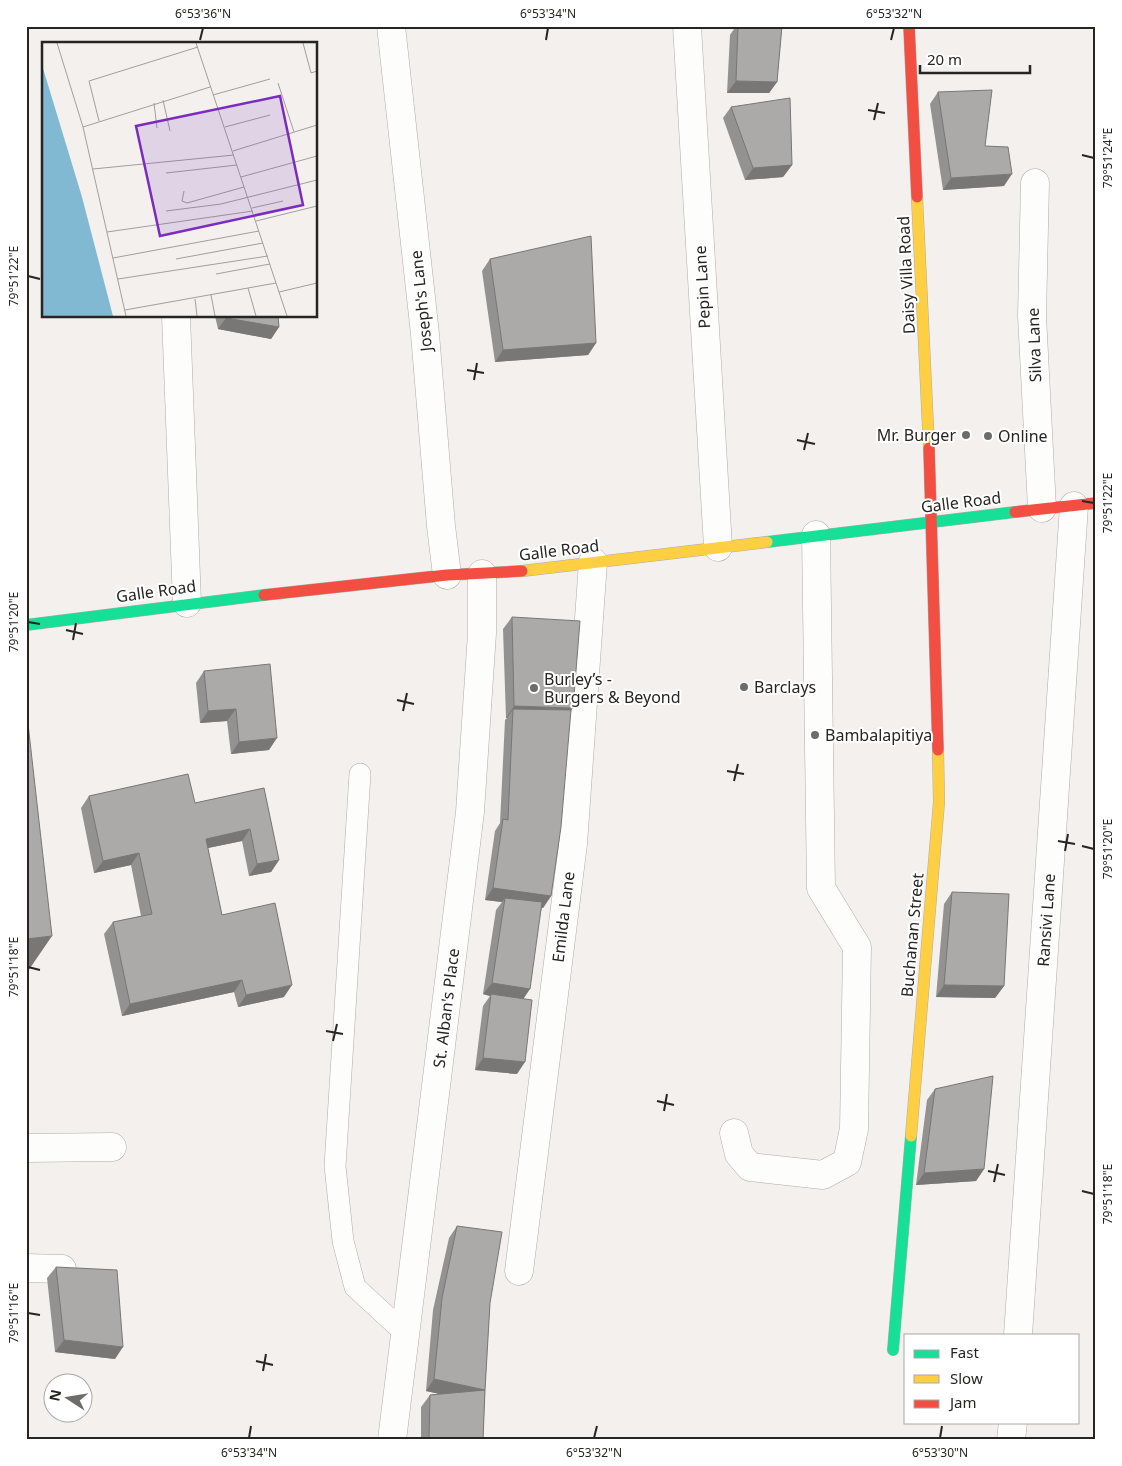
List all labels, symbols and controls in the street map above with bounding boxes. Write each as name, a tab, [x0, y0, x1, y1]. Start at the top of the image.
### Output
text: 6°53'36"N	[175, 5, 231, 22]
text: 6°53'34"N	[520, 5, 576, 22]
text: 6°53'32"N	[866, 5, 922, 22]
inset map	[42, 42, 318, 318]
scale bar	[920, 42, 1030, 74]
text: 20 m	[927, 49, 962, 69]
text: 79°51'24"E	[1099, 128, 1116, 188]
street label: Daisy Villa Road	[892, 215, 920, 335]
street label: Pepin Lane	[689, 245, 715, 329]
text: 79°51'22"E	[5, 246, 22, 306]
street label: Joseph's Lane	[405, 249, 437, 355]
street label: Silva Lane	[1022, 307, 1046, 383]
place label: Mr. Burger	[877, 424, 956, 446]
place label: Online	[998, 425, 1048, 447]
marker: Mr. Burger	[960, 429, 972, 441]
marker: Online	[982, 430, 994, 442]
text: 79°51'22"E	[1099, 473, 1116, 533]
street label: Galle Road	[920, 486, 1002, 518]
street label: Galle Road	[518, 534, 600, 566]
street label: Galle Road	[115, 575, 197, 607]
text: 79°51'20"E	[5, 592, 22, 652]
place label: Burley’s - Burgers & Beyond	[544, 668, 681, 708]
place label: Barclays	[754, 676, 816, 698]
marker: Barclays	[738, 681, 750, 693]
marker: Burley’s - Burgers & Beyond	[528, 682, 540, 694]
place label: Bambalapitiya	[825, 724, 932, 746]
marker: Bambalapitiya	[809, 729, 821, 741]
text: 79°51'20"E	[1099, 819, 1116, 879]
street label: Emilda Lane	[547, 870, 579, 964]
street label: Buchanan Street	[896, 872, 928, 998]
street label: Ransivi Lane	[1032, 873, 1060, 967]
text: 79°51'18"E	[5, 937, 22, 997]
street label: St. Alban's Place	[428, 947, 464, 1069]
text: 79°51'18"E	[1099, 1164, 1116, 1224]
text: 79°51'16"E	[5, 1283, 22, 1343]
legend	[904, 1334, 1080, 1424]
text: Fast	[950, 1342, 979, 1362]
text: Slow	[950, 1368, 983, 1388]
north arrow	[42, 1374, 92, 1424]
text: N	[44, 1388, 65, 1403]
text: Jam	[948, 1392, 977, 1412]
text: 6°53'34"N	[221, 1444, 277, 1461]
text: 6°53'32"N	[566, 1444, 622, 1461]
text: 6°53'30"N	[912, 1444, 968, 1461]

